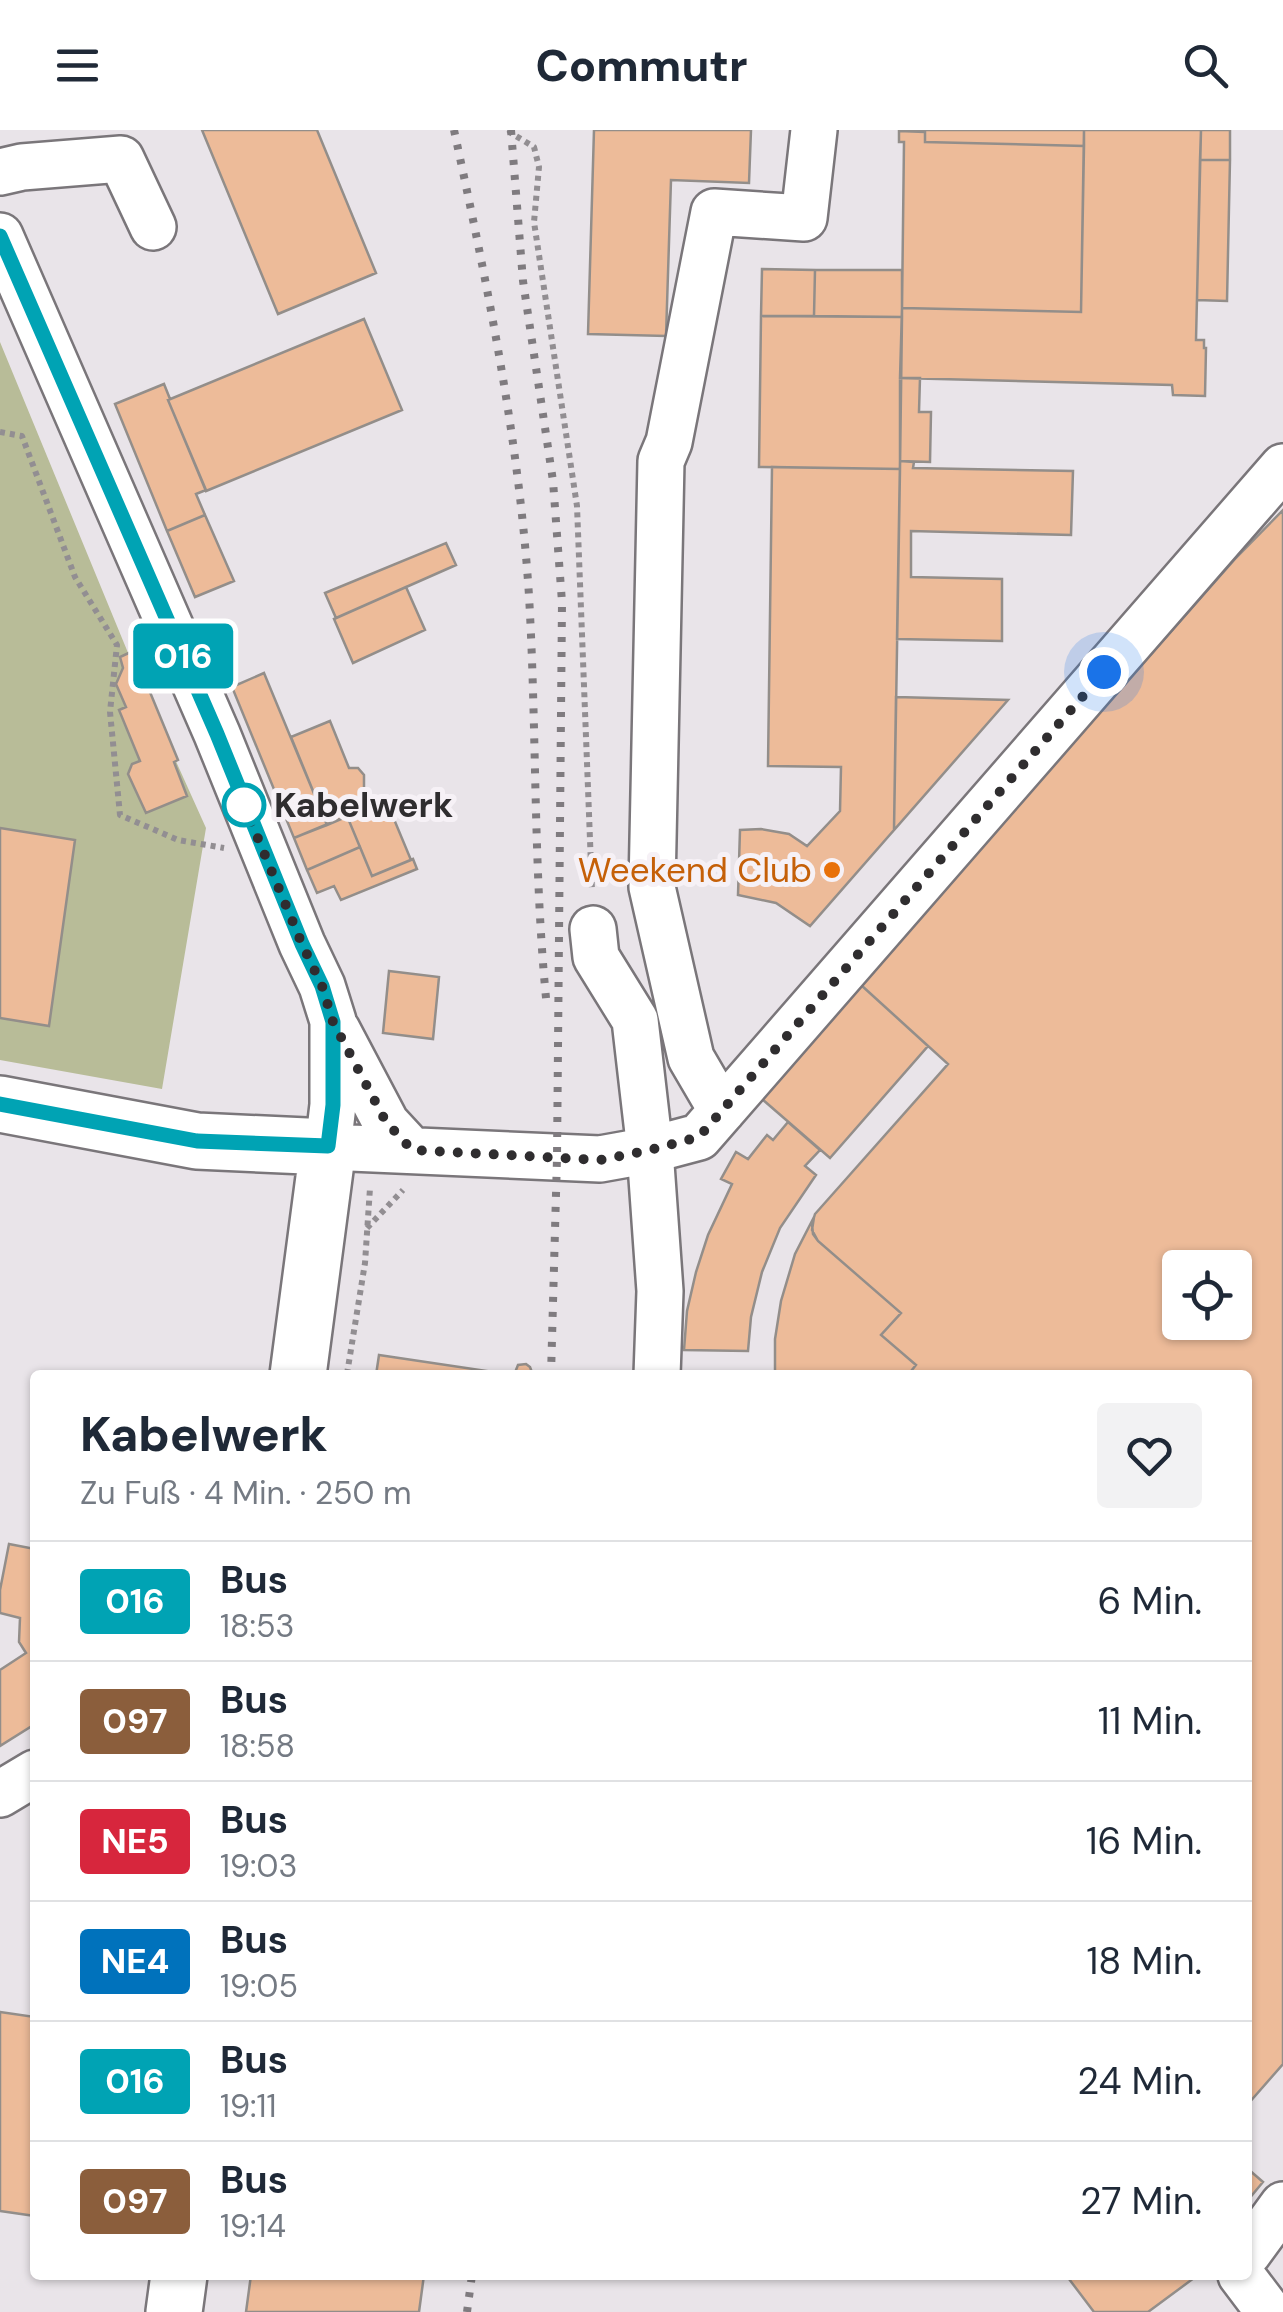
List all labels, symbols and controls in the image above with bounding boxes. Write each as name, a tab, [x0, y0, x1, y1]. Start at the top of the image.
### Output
text: Commutr	[535, 36, 748, 95]
icon: menu	[50, 38, 105, 93]
icon: search	[1178, 38, 1233, 93]
line badge: 016	[126, 624, 240, 688]
text: 016	[153, 633, 213, 679]
your location	[1079, 647, 1129, 697]
place label: Kabelwerk	[274, 782, 453, 828]
marker: Kabelwerk	[223, 784, 265, 826]
place label: Weekend Club	[578, 847, 812, 893]
marker: Weekend Club	[821, 859, 843, 881]
map controls	[1162, 1250, 1252, 1340]
button: locate	[1162, 1250, 1252, 1340]
text: Kabelwerk	[80, 1403, 328, 1466]
button: heart	[1097, 1403, 1202, 1508]
text: Zu Fuß · 4 Min. · 250 m	[80, 1472, 412, 1514]
text: Bus	[220, 1555, 288, 1605]
text: 6 Min.	[1098, 1576, 1202, 1626]
text: 016	[105, 1578, 165, 1624]
text: 18:53	[220, 1605, 294, 1647]
text: Bus	[220, 1675, 288, 1725]
text: 11 Min.	[1098, 1696, 1202, 1746]
text: 097	[102, 1698, 168, 1744]
text: 18:58	[220, 1725, 295, 1767]
text: Bus	[220, 1795, 288, 1845]
text: 16 Min.	[1086, 1816, 1202, 1866]
text: NE5	[101, 1818, 169, 1864]
text: 19:03	[220, 1845, 297, 1887]
text: Bus	[220, 1915, 288, 1965]
text: 18 Min.	[1087, 1936, 1202, 1986]
text: NE4	[101, 1938, 169, 1984]
text: 19:05	[220, 1965, 298, 2007]
text: Bus	[220, 2035, 288, 2085]
text: 24 Min.	[1077, 2056, 1202, 2106]
text: 016	[105, 2058, 165, 2104]
text: 19:11	[220, 2085, 277, 2127]
text: Bus	[220, 2155, 288, 2205]
text: 27 Min.	[1080, 2176, 1202, 2226]
text: 097	[102, 2178, 168, 2224]
text: 19:14	[220, 2205, 286, 2247]

